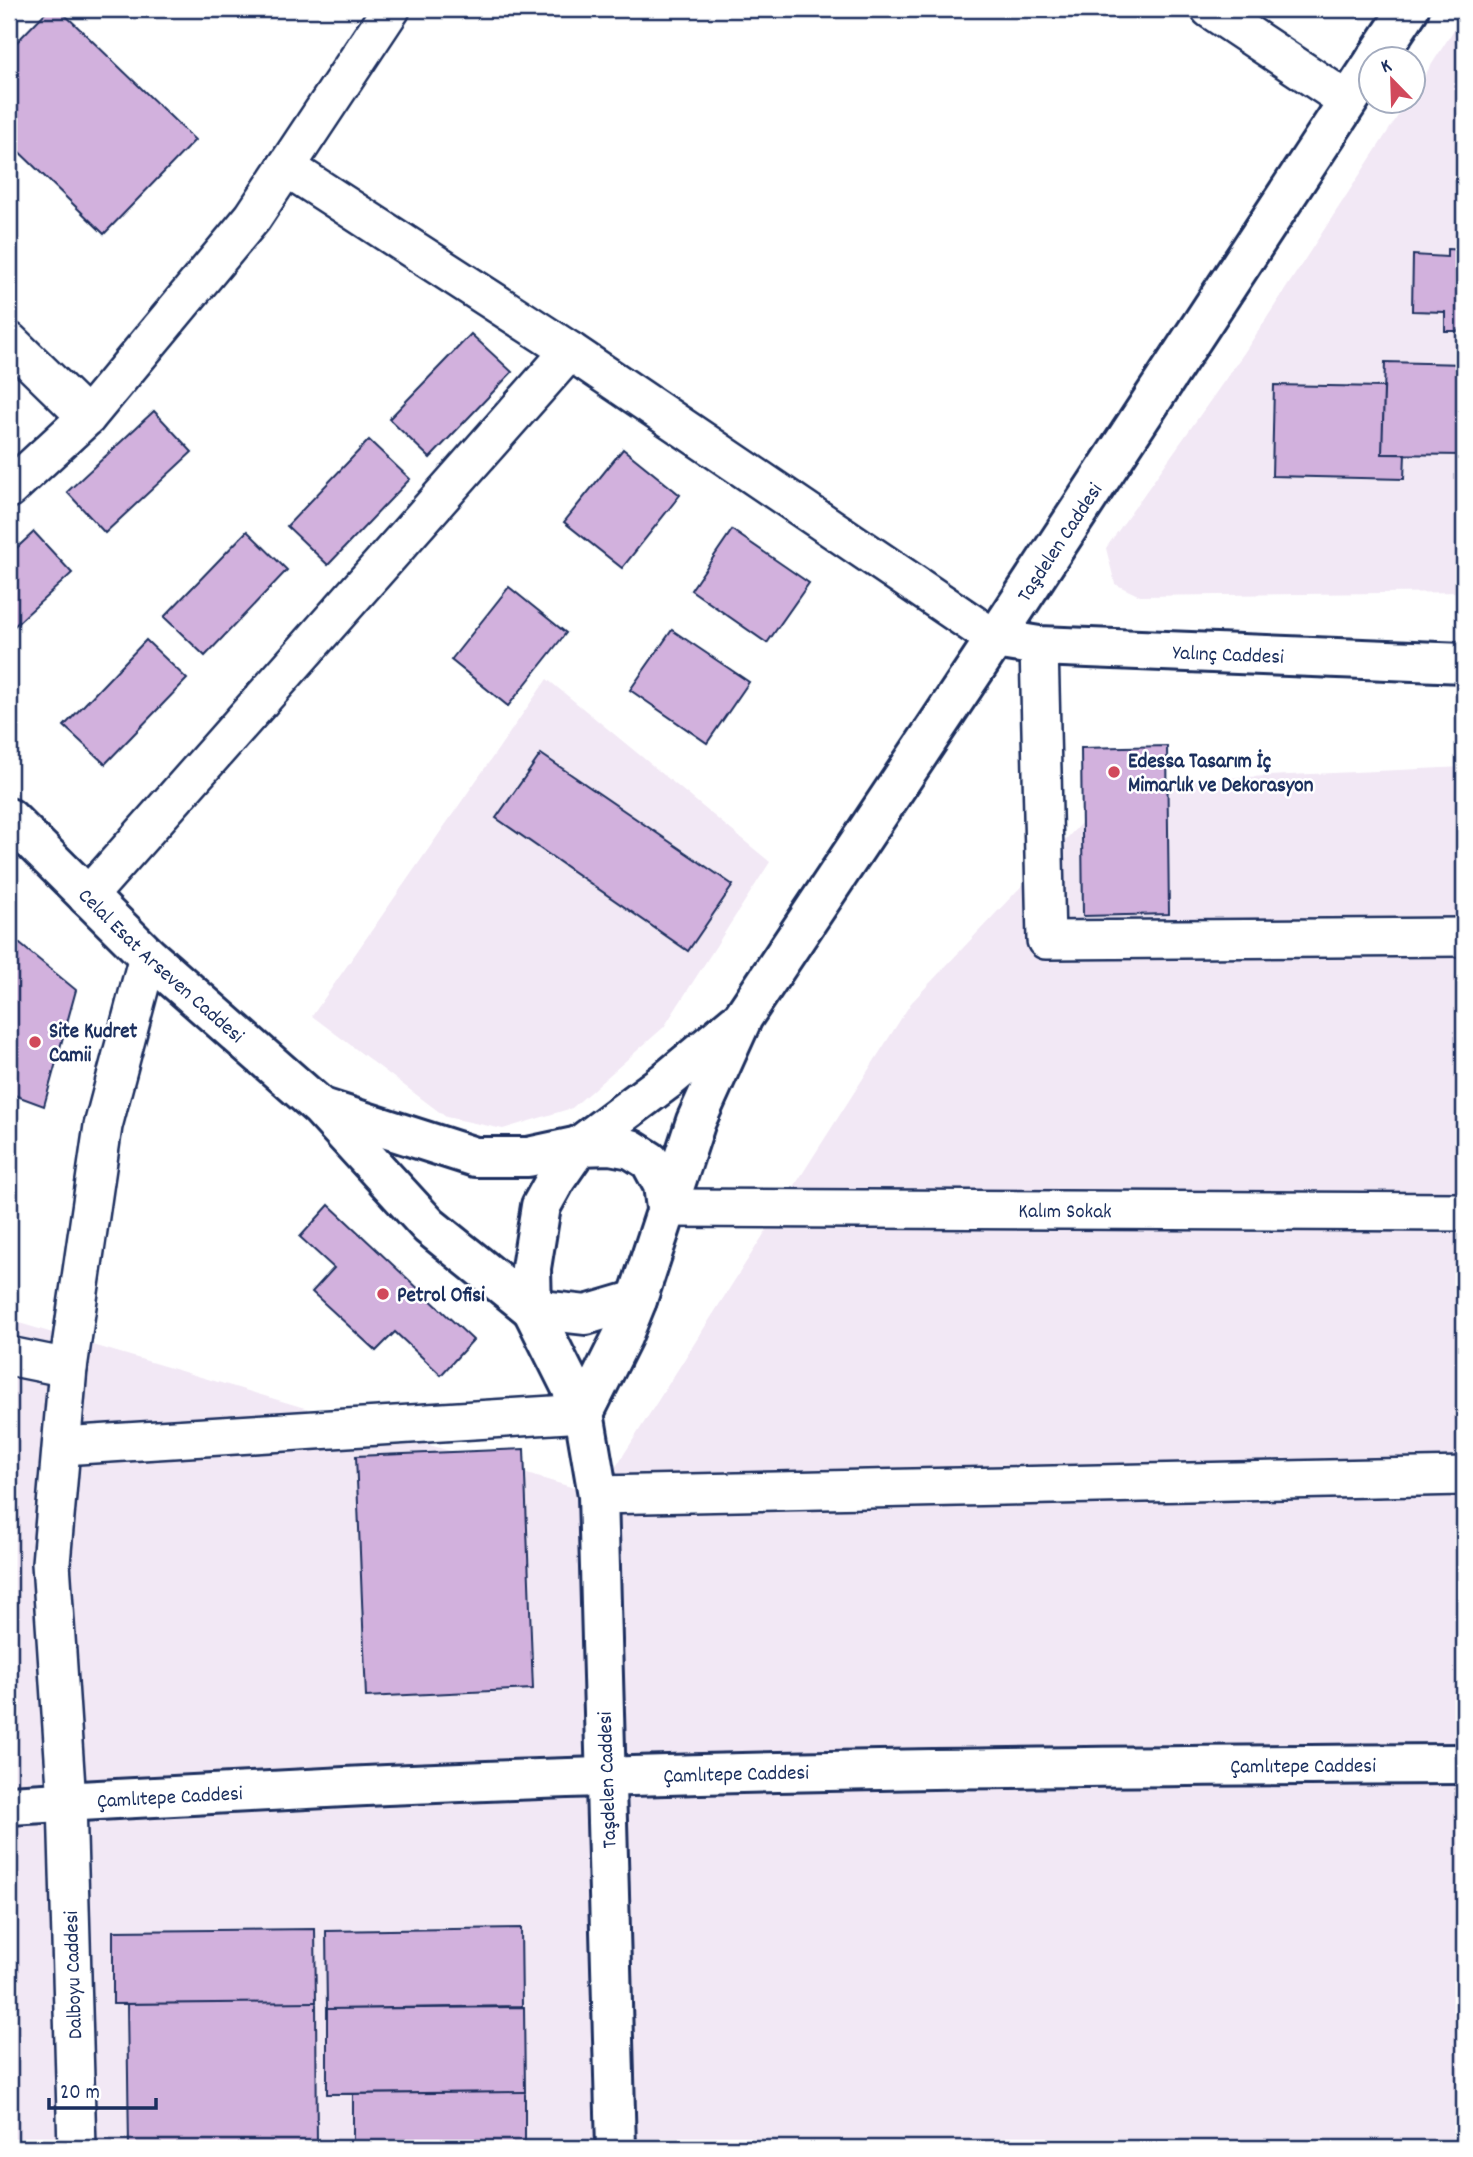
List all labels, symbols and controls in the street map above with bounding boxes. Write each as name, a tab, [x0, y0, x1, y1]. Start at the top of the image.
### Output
north arrow	[1358, 46, 1428, 116]
text: K	[1377, 53, 1396, 82]
street label: Taşdelen Caddesi	[1011, 478, 1112, 609]
street label: Yalınç Caddesi	[1172, 639, 1285, 674]
place label: Edessa Tasarım İç Mimarlık ve Dekorasyon	[1128, 748, 1314, 802]
marker: Edessa Tasarım İç Mimarlık ve Dekorasyon	[1106, 764, 1122, 780]
street label: Celal Esat Arseven Caddesi	[70, 882, 250, 1052]
place label: Site Kudret Camii	[49, 1018, 138, 1072]
marker: Site Kudret Camii	[27, 1034, 43, 1050]
street label: Kalım Sokak	[1018, 1198, 1112, 1228]
place label: Petrol Ofisi	[397, 1282, 485, 1312]
marker: Petrol Ofisi	[375, 1286, 391, 1302]
street label: Taşdelen Caddesi	[592, 1711, 626, 1849]
street label: Çamlıtepe Caddesi	[1230, 1752, 1376, 1784]
street label: Çamlıtepe Caddesi	[663, 1759, 810, 1793]
street label: Çamlıtepe Caddesi	[96, 1780, 244, 1818]
street label: Dalboyu Caddesi	[58, 1910, 92, 2040]
scale bar	[49, 2066, 156, 2110]
text: 20 m	[60, 2079, 100, 2109]

